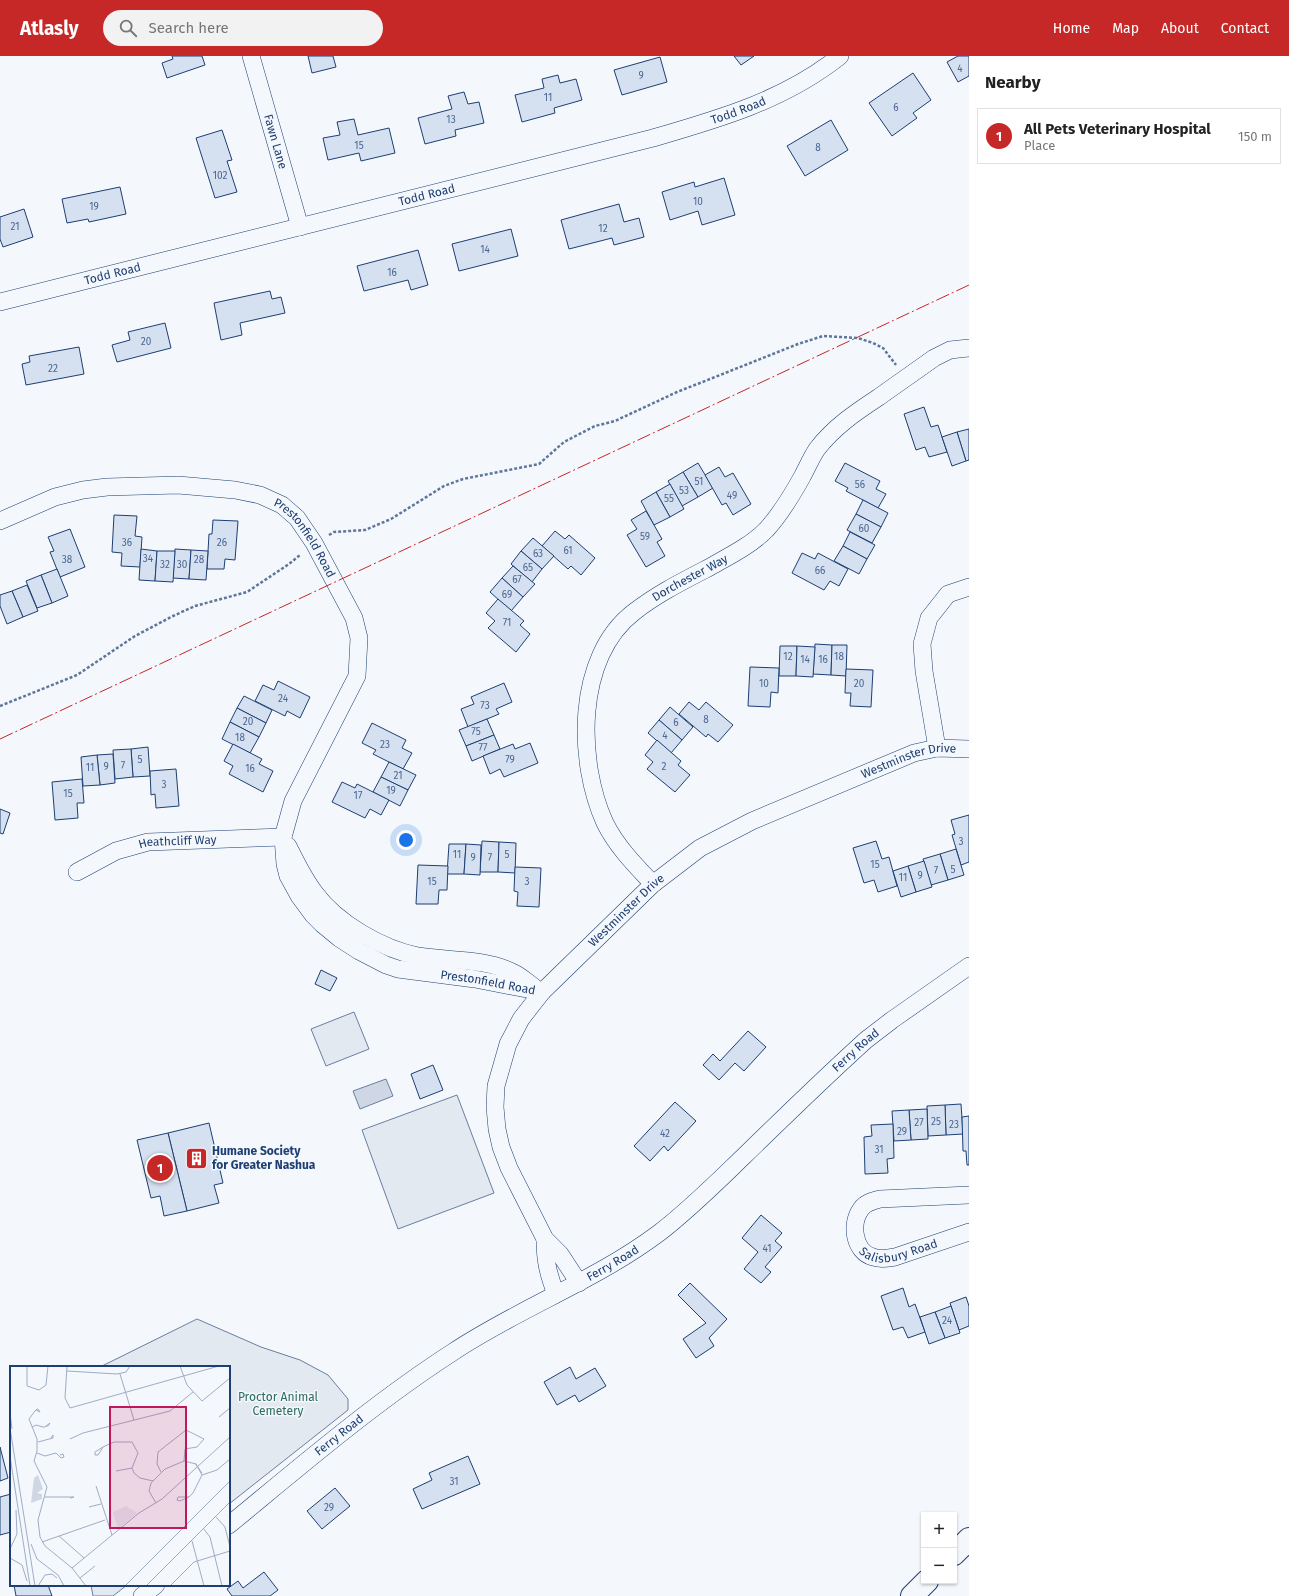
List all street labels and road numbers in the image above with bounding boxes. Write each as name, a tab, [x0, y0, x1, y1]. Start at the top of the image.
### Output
street label: Todd Road	[709, 94, 768, 127]
street label: Fawn Lane	[261, 112, 290, 171]
street label: Todd Road	[397, 181, 456, 209]
street label: Todd Road	[83, 260, 142, 288]
street label: Prestonfield Road	[272, 495, 338, 580]
street label: Dorchester Way	[649, 551, 730, 604]
street label: Westminster Drive	[859, 741, 956, 781]
street label: Heathcliff Way	[137, 832, 217, 851]
street label: Westminster Drive	[586, 871, 667, 950]
street label: Prestonfield Road	[440, 968, 537, 998]
street label: Ferry Road	[829, 1026, 882, 1075]
street label: Salisbury Road	[856, 1236, 939, 1266]
street label: Ferry Road	[584, 1242, 641, 1284]
street label: Ferry Road	[312, 1412, 366, 1459]

